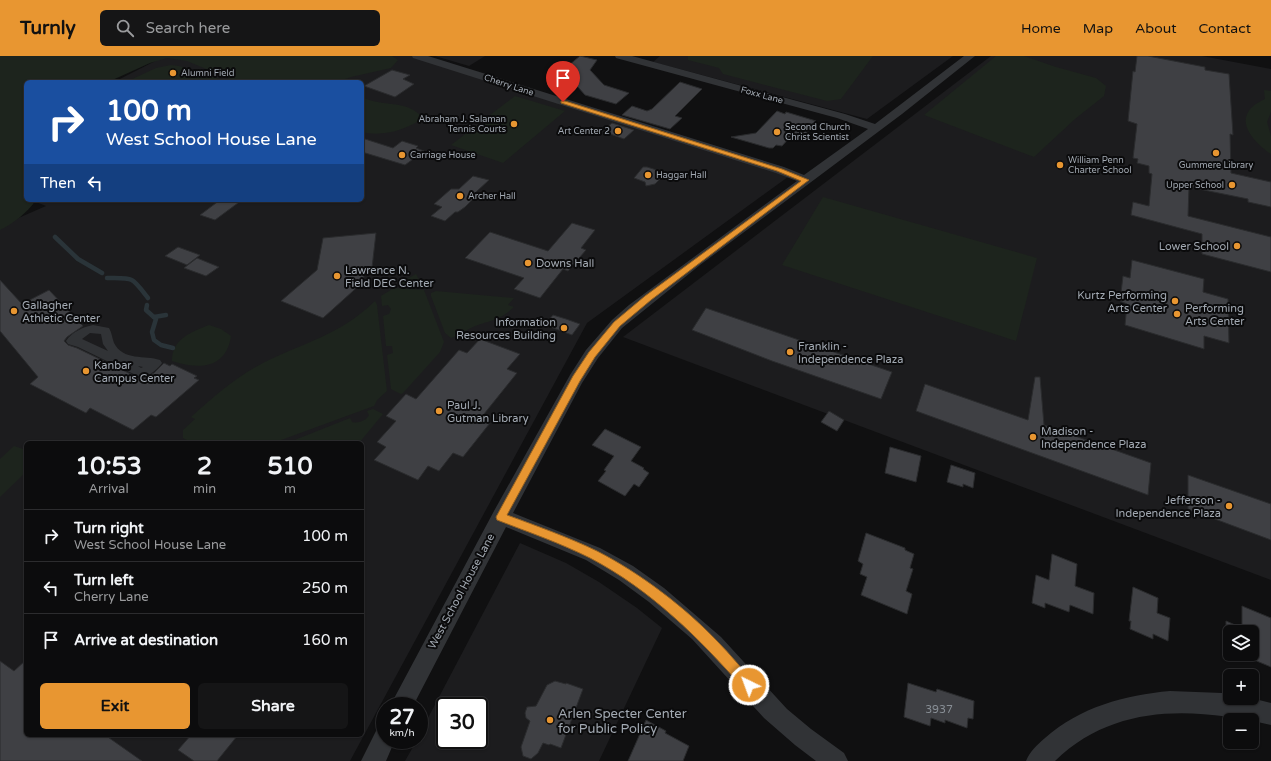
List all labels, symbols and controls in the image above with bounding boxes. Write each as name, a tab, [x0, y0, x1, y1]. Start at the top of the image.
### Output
search box	[100, 10, 380, 46]
text: Turnly	[20, 17, 76, 39]
icon: search	[114, 17, 136, 39]
text: Search here	[146, 19, 230, 37]
text: Home	[1021, 20, 1061, 37]
text: Map	[1083, 20, 1113, 37]
text: About	[1135, 20, 1177, 37]
text: Contact	[1199, 20, 1251, 37]
pin	[546, 61, 580, 102]
icon: arrive	[552, 67, 574, 89]
marker: Alumni Field	[168, 68, 178, 78]
place label: Alumni Field	[181, 68, 234, 79]
street label: Cherry Lane	[483, 72, 535, 99]
street label: Foxx Lane	[739, 85, 784, 106]
text: 100 m	[106, 94, 192, 128]
icon: right	[40, 96, 92, 148]
place label: Abraham J. Salaman Tennis Courts	[418, 114, 506, 135]
marker: Abraham J. Salaman Tennis Courts	[509, 119, 519, 129]
place label: Second Church Christ Scientist	[785, 122, 850, 143]
place label: Art Center 2	[558, 126, 610, 137]
marker: Art Center 2	[613, 126, 623, 136]
marker: Second Church Christ Scientist	[772, 127, 782, 137]
text: West School House Lane	[106, 128, 317, 150]
marker: Gummere Library	[1211, 148, 1221, 158]
marker: Carriage House	[397, 150, 407, 160]
place label: Carriage House	[410, 150, 476, 161]
place label: William Penn Charter School	[1068, 155, 1132, 176]
marker: William Penn Charter School	[1055, 160, 1065, 170]
place label: Gummere Library	[1179, 160, 1253, 171]
marker: Haggar Hall	[643, 170, 653, 180]
place label: Haggar Hall	[656, 170, 706, 181]
icon: left	[84, 172, 106, 194]
text: Then	[40, 174, 76, 192]
place label: Upper School	[1166, 180, 1224, 191]
marker: Upper School	[1227, 180, 1237, 190]
marker: Archer Hall	[455, 191, 465, 201]
place label: Archer Hall	[468, 191, 515, 202]
place label: Lower School	[1159, 240, 1229, 253]
marker: Lower School	[1232, 241, 1242, 251]
place label: Downs Hall	[536, 257, 594, 270]
marker: Downs Hall	[523, 258, 533, 268]
place label: Lawrence N. Field DEC Center	[345, 264, 434, 290]
marker: Lawrence N. Field DEC Center	[332, 271, 342, 281]
place label: Kurtz Performing Arts Center	[1077, 289, 1168, 315]
marker: Kurtz Performing Arts Center	[1170, 296, 1180, 306]
place label: Gallagher Athletic Center	[22, 299, 101, 325]
place label: Performing Arts Center	[1185, 302, 1245, 328]
marker: Gallagher Athletic Center	[9, 306, 19, 316]
marker: Performing Arts Center	[1172, 309, 1182, 319]
place label: Information Resources Building	[456, 316, 556, 342]
marker: Information Resources Building	[559, 323, 569, 333]
place label: Franklin - Independence Plaza	[798, 340, 903, 366]
marker: Franklin - Independence Plaza	[785, 347, 795, 357]
place label: Kanbar Campus Center	[94, 359, 175, 385]
marker: Kanbar Campus Center	[81, 366, 91, 376]
place label: Paul J. Gutman Library	[447, 399, 529, 425]
marker: Paul J. Gutman Library	[434, 406, 444, 416]
place label: Madison - Independence Plaza	[1041, 425, 1146, 451]
marker: Madison - Independence Plaza	[1028, 432, 1038, 442]
text: 10:53	[75, 452, 142, 481]
text: 2	[197, 452, 212, 481]
text: 510	[267, 452, 313, 481]
text: Arrival	[88, 481, 129, 497]
text: min	[193, 481, 216, 497]
text: m	[284, 481, 296, 497]
place label: Jefferson - Independence Plaza	[1116, 494, 1221, 520]
marker: Jefferson - Independence Plaza	[1224, 501, 1234, 511]
text: Turn right	[74, 519, 144, 537]
icon: right	[40, 525, 62, 547]
text: 100 m	[302, 527, 348, 545]
street label: West School House Lane	[425, 531, 497, 651]
text: West School House Lane	[74, 537, 226, 553]
text: Turn left	[74, 571, 134, 589]
icon: left	[40, 577, 62, 599]
text: 250 m	[302, 579, 348, 597]
text: Cherry Lane	[74, 589, 149, 605]
map controls	[1223, 625, 1259, 749]
button: layers	[1223, 625, 1259, 661]
icon: arrive	[40, 629, 62, 651]
text: Arrive at destination	[74, 631, 218, 649]
text: 160 m	[302, 631, 348, 649]
position arrow	[728, 664, 770, 706]
button: +	[1223, 669, 1259, 705]
button: Exit	[40, 683, 190, 729]
button: Share	[198, 683, 348, 729]
speed limit sign: 30	[436, 697, 488, 749]
house number: 3937	[925, 703, 953, 716]
text: 27	[389, 706, 415, 730]
place label: Arlen Specter Center for Public Policy	[558, 706, 687, 737]
button: −	[1223, 713, 1259, 749]
marker: Arlen Specter Center for Public Policy	[545, 715, 555, 725]
text: km/h	[389, 727, 415, 739]

